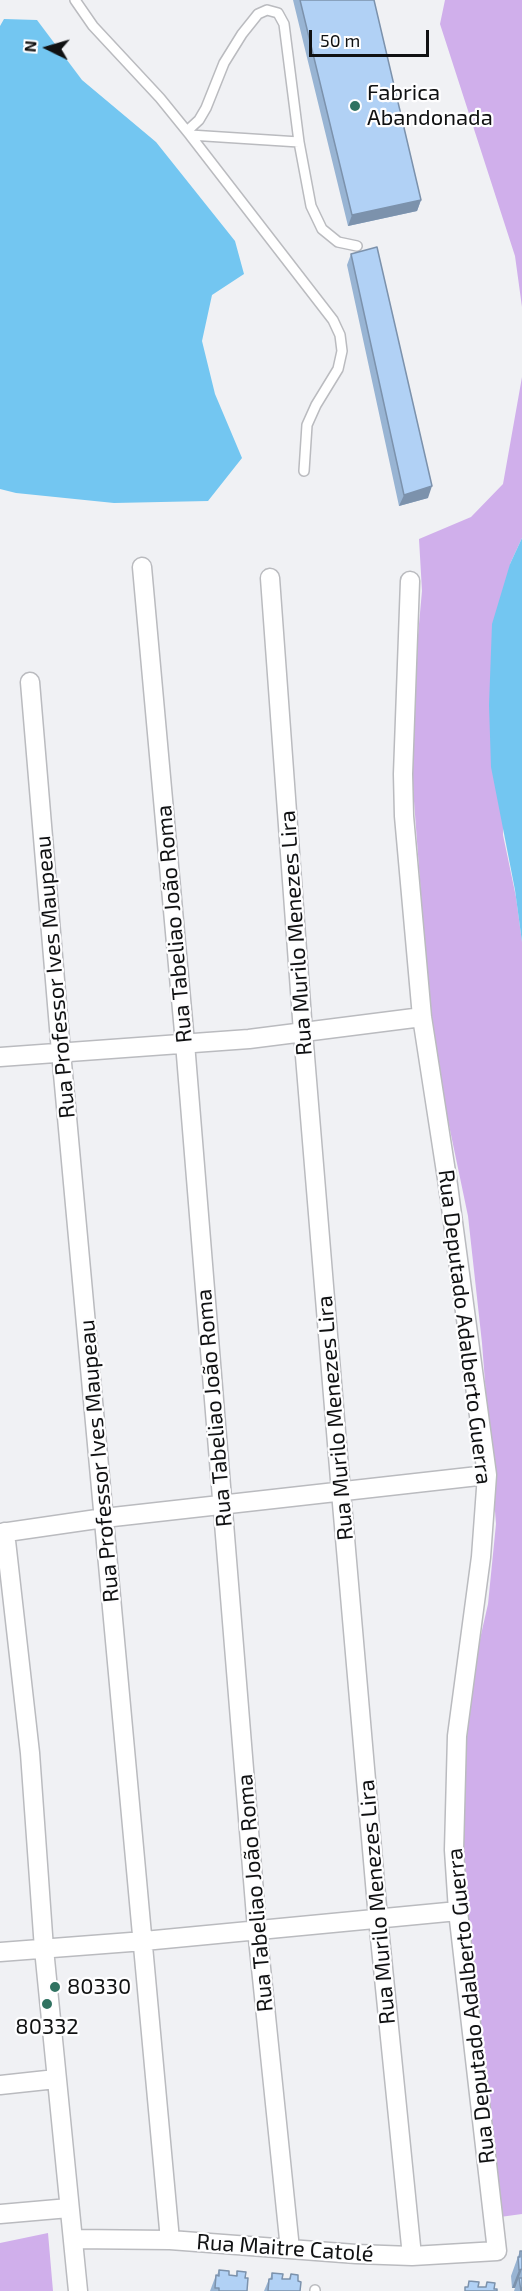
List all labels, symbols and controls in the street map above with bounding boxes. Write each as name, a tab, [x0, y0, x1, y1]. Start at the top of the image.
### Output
north arrow	[18, 18, 78, 78]
scale bar	[312, 18, 432, 56]
text: 50 m	[320, 29, 360, 51]
text: N	[20, 40, 40, 53]
place label: Fabrica Abandonada	[367, 80, 493, 132]
marker: Fabrica Abandonada	[348, 99, 362, 113]
street label: Rua Tabeliao João Roma	[150, 804, 198, 1044]
street label: Rua Murilo Menezes Lira	[274, 810, 318, 1056]
street label: Rua Professor Ives Maupeau	[29, 834, 81, 1120]
street label: Rua Deputado Adalberto Guerra	[433, 1168, 497, 1486]
street label: Rua Tabeliao João Roma	[190, 1288, 238, 1528]
street label: Rua Murilo Menezes Lira	[311, 1295, 359, 1541]
street label: Rua Professor Ives Maupeau	[73, 1318, 125, 1604]
street label: Rua Tabeliao João Roma	[231, 1773, 279, 2013]
street label: Rua Murilo Menezes Lira	[353, 1779, 401, 2025]
street label: Rua Deputado Adalberto Guerra	[441, 1847, 501, 2165]
place label: 80330	[67, 1974, 131, 2000]
marker: 80330	[48, 1980, 62, 1994]
marker: 80332	[40, 1997, 54, 2011]
place label: 80332	[15, 2014, 79, 2040]
street label: Rua Maitre Catolé	[196, 2229, 374, 2267]

